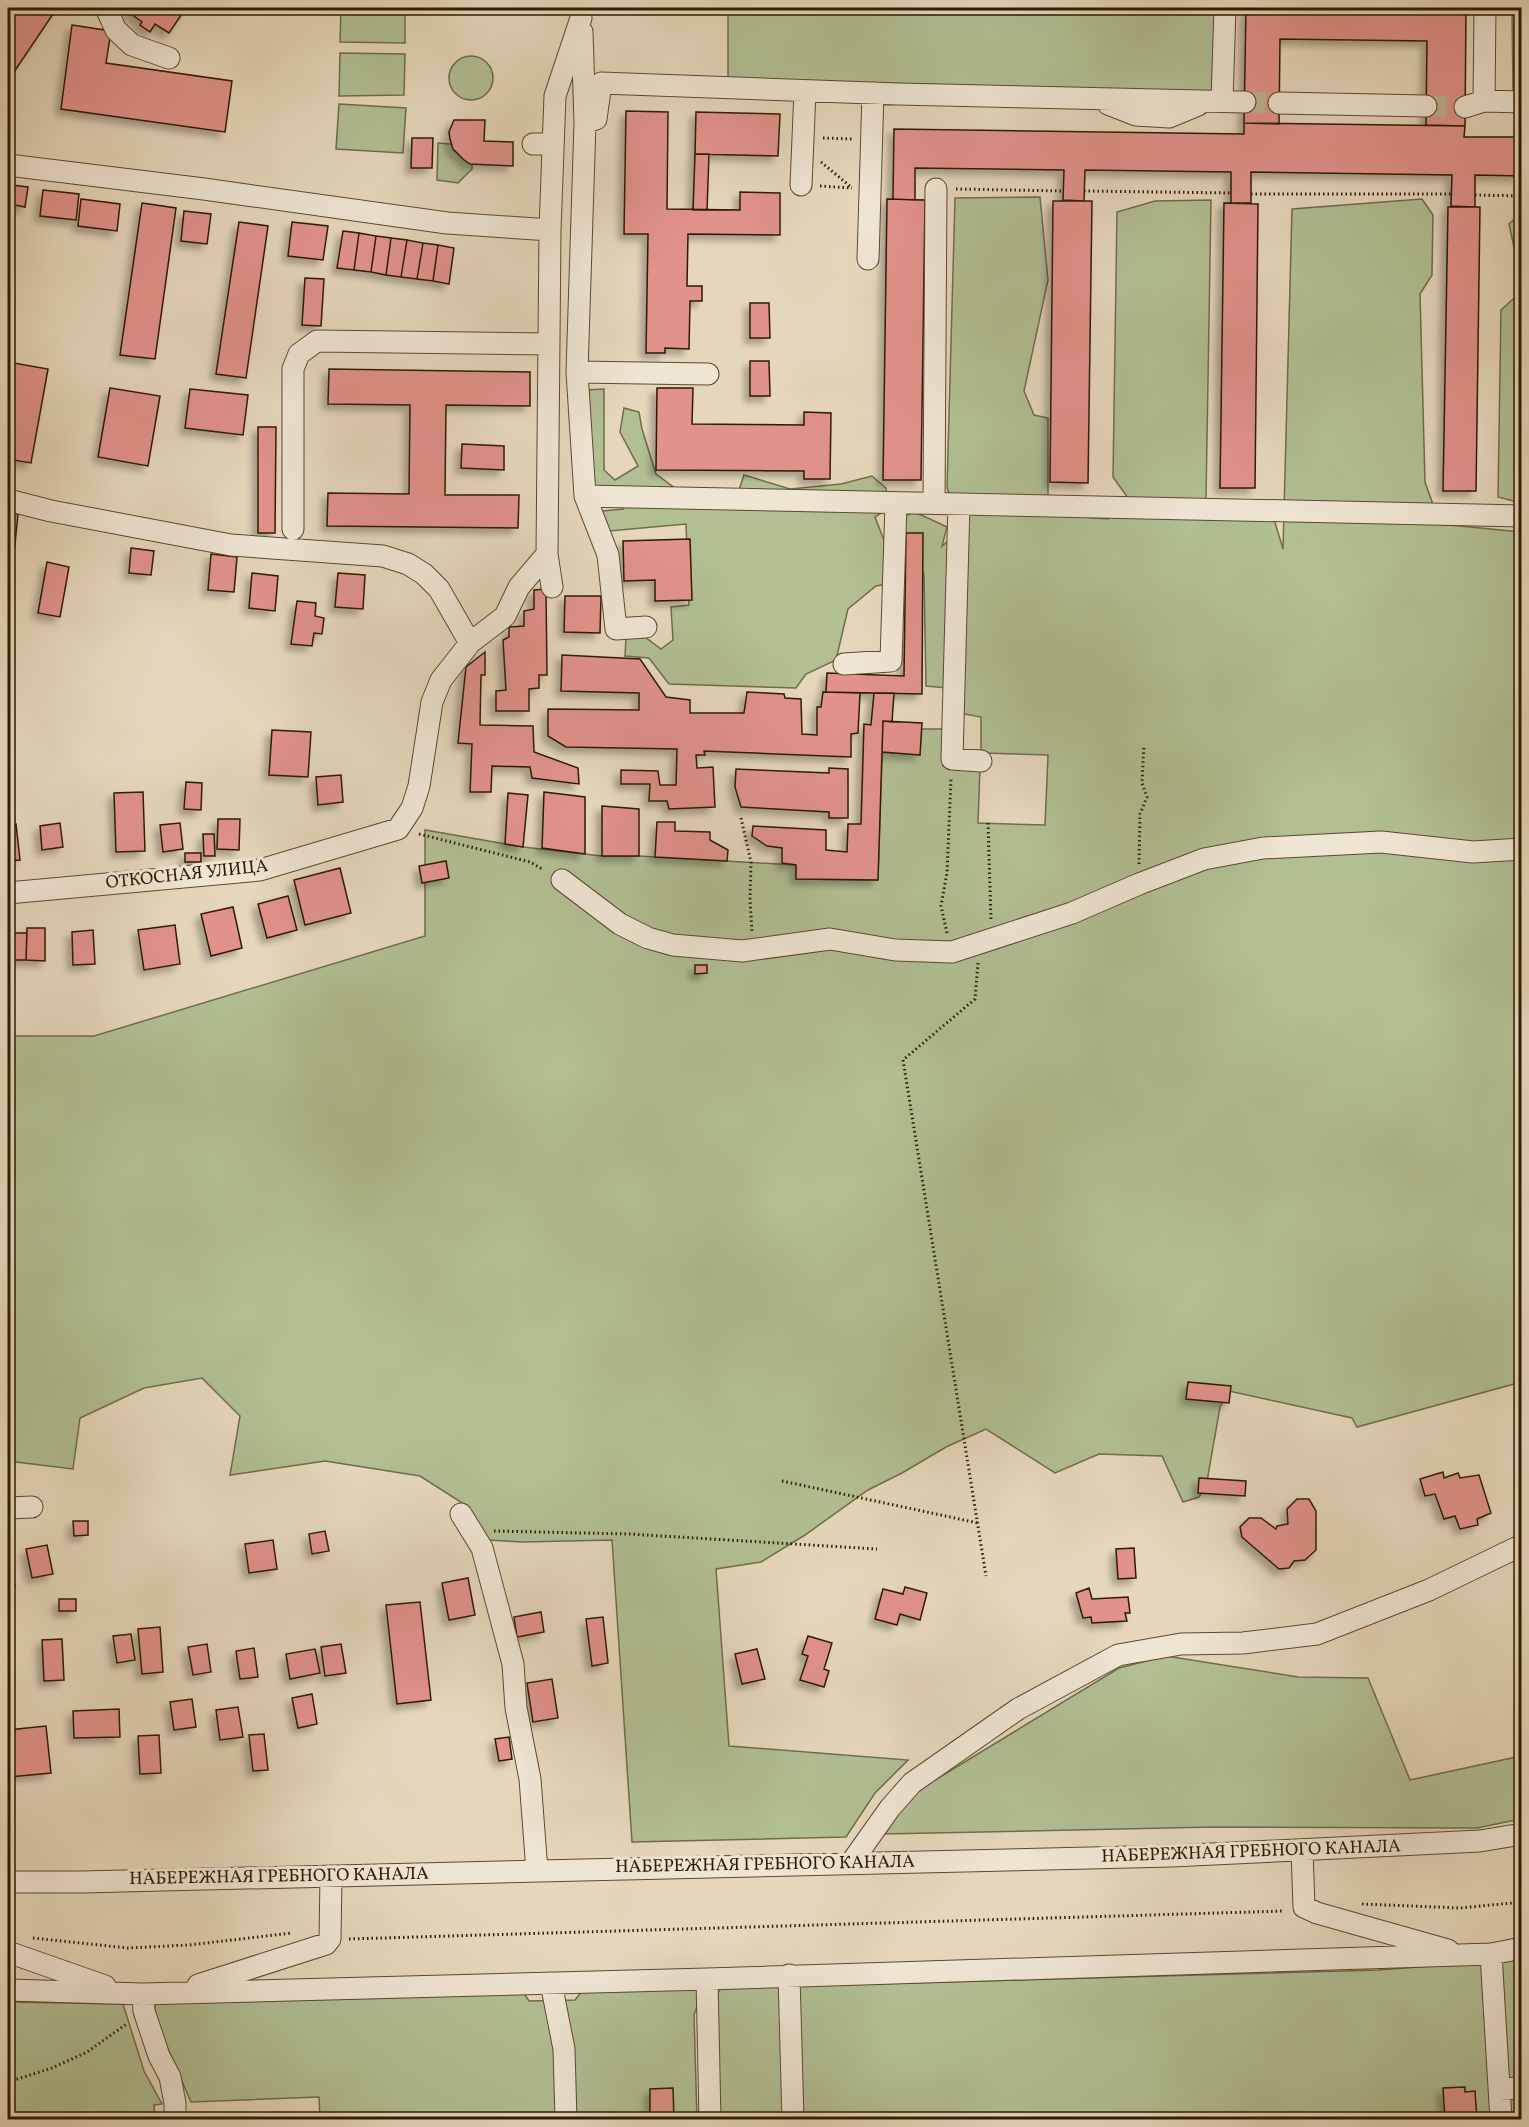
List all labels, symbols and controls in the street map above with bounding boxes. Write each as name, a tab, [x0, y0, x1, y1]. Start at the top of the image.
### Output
street label: ОТКОСНАЯ УЛИЦА	[104, 854, 270, 896]
street label: НАБЕРЕЖНАЯ ГРЕБНОГО КАНАЛА	[1101, 1834, 1401, 1870]
street label: НАБЕРЕЖНАЯ ГРЕБНОГО КАНАЛА	[615, 1850, 915, 1880]
street label: НАБЕРЕЖНАЯ ГРЕБНОГО КАНАЛА	[129, 1862, 429, 1892]

